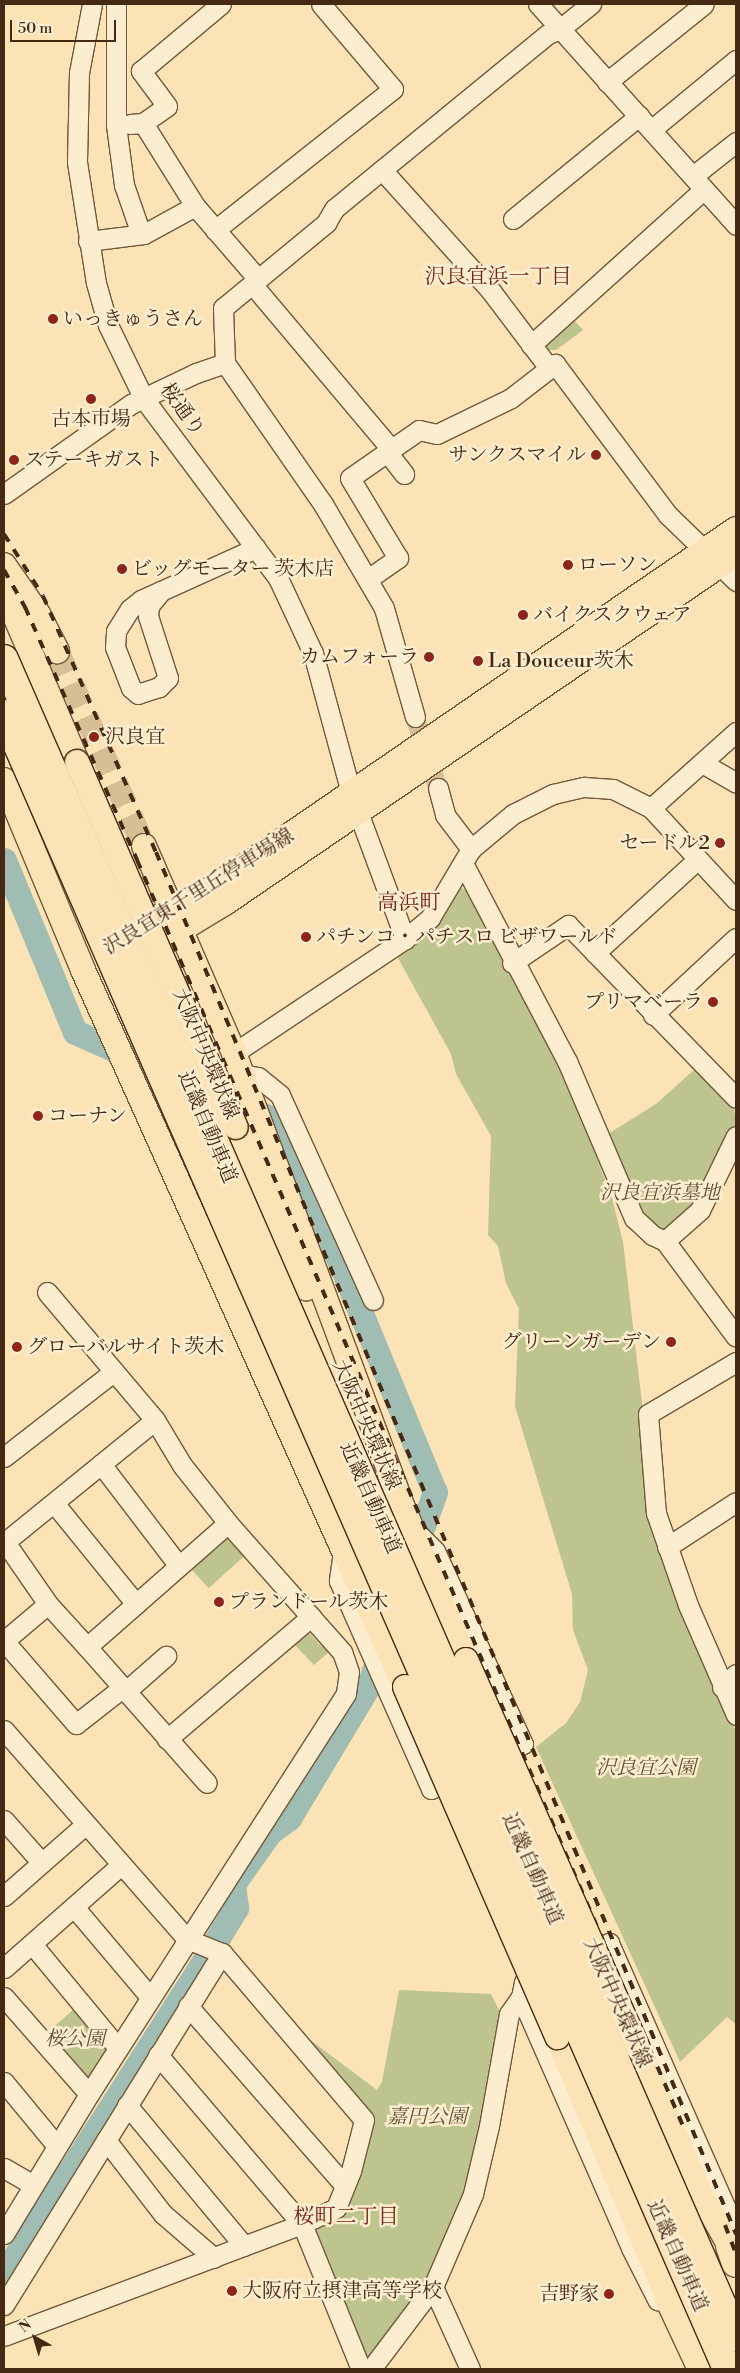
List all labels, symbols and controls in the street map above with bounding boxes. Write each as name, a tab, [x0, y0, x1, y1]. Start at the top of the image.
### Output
scale bar	[12, 10, 119, 42]
text: 50 m	[18, 19, 52, 38]
district label: 沢良宜浜一丁目	[425, 264, 571, 290]
place label: いっきゅうさん	[63, 307, 203, 331]
marker: いっきゅうさん	[47, 313, 59, 325]
street label: 桜通り	[155, 379, 209, 441]
marker: 古本市場	[85, 393, 97, 405]
place label: 古本市場	[51, 407, 131, 431]
place label: サンクスマイル	[446, 443, 586, 467]
place label: ステーキガスト	[24, 448, 164, 472]
marker: サンクスマイル	[590, 449, 602, 461]
marker: ステーキガスト	[8, 454, 20, 466]
place label: ローソン	[578, 553, 658, 577]
place label: ビッグモーター 茨木店	[132, 557, 335, 581]
marker: ローソン	[562, 559, 574, 571]
marker: ビッグモーター 茨木店	[116, 563, 128, 575]
place label: バイクスクウェア	[533, 603, 693, 627]
marker: バイクスクウェア	[517, 609, 529, 621]
place label: カムフォーラ	[299, 645, 419, 669]
place label: La Douceur茨木	[488, 649, 634, 673]
marker: カムフォーラ	[423, 651, 435, 663]
marker: La Douceur茨木	[472, 655, 484, 667]
place label: 沢良宜	[105, 725, 165, 749]
marker: 沢良宜	[87, 730, 101, 744]
street label: 沢良宜東千里丘停車場線	[99, 824, 299, 960]
place label: セードル2	[619, 831, 710, 855]
marker: セードル2	[714, 837, 726, 849]
district label: 高浜町	[378, 890, 440, 916]
place label: パチンコ・パチスロ ビザワールド	[316, 925, 620, 949]
marker: パチンコ・パチスロ ビザワールド	[300, 931, 312, 943]
street label: 大阪中央環状線	[167, 985, 243, 1123]
place label: プリマベーラ	[583, 990, 703, 1014]
marker: プリマベーラ	[707, 996, 719, 1008]
street label: 近畿自動車道	[173, 1067, 241, 1187]
place label: コーナン	[48, 1104, 128, 1128]
marker: コーナン	[32, 1110, 44, 1122]
park label: 沢良宜浜墓地	[600, 1181, 720, 1205]
place label: グリーンガーデン	[501, 1330, 661, 1354]
place label: グローバルサイト茨木	[27, 1335, 227, 1359]
marker: グリーンガーデン	[665, 1336, 677, 1348]
marker: グローバルサイト茨木	[11, 1341, 23, 1353]
street label: 大阪中央環状線	[327, 1356, 405, 1494]
street label: 近畿自動車道	[335, 1438, 405, 1558]
place label: プランドール茨木	[229, 1590, 389, 1614]
marker: プランドール茨木	[213, 1596, 225, 1608]
park label: 沢良宜公園	[596, 1756, 696, 1780]
street label: 近畿自動車道	[497, 1809, 567, 1929]
street label: 大阪中央環状線	[578, 1934, 656, 2072]
park label: 桜公園	[45, 2027, 105, 2051]
park label: 嘉円公園	[387, 2105, 467, 2129]
street label: 近畿自動車道	[642, 2196, 712, 2316]
district label: 桜町二丁目	[294, 2204, 398, 2230]
place label: 大阪府立摂津高等学校	[242, 2279, 442, 2303]
place label: 吉野家	[539, 2282, 599, 2306]
marker: 大阪府立摂津高等学校	[226, 2285, 238, 2297]
marker: 吉野家	[603, 2288, 615, 2300]
north arrow	[10, 2313, 60, 2363]
text: N	[16, 2316, 36, 2337]

